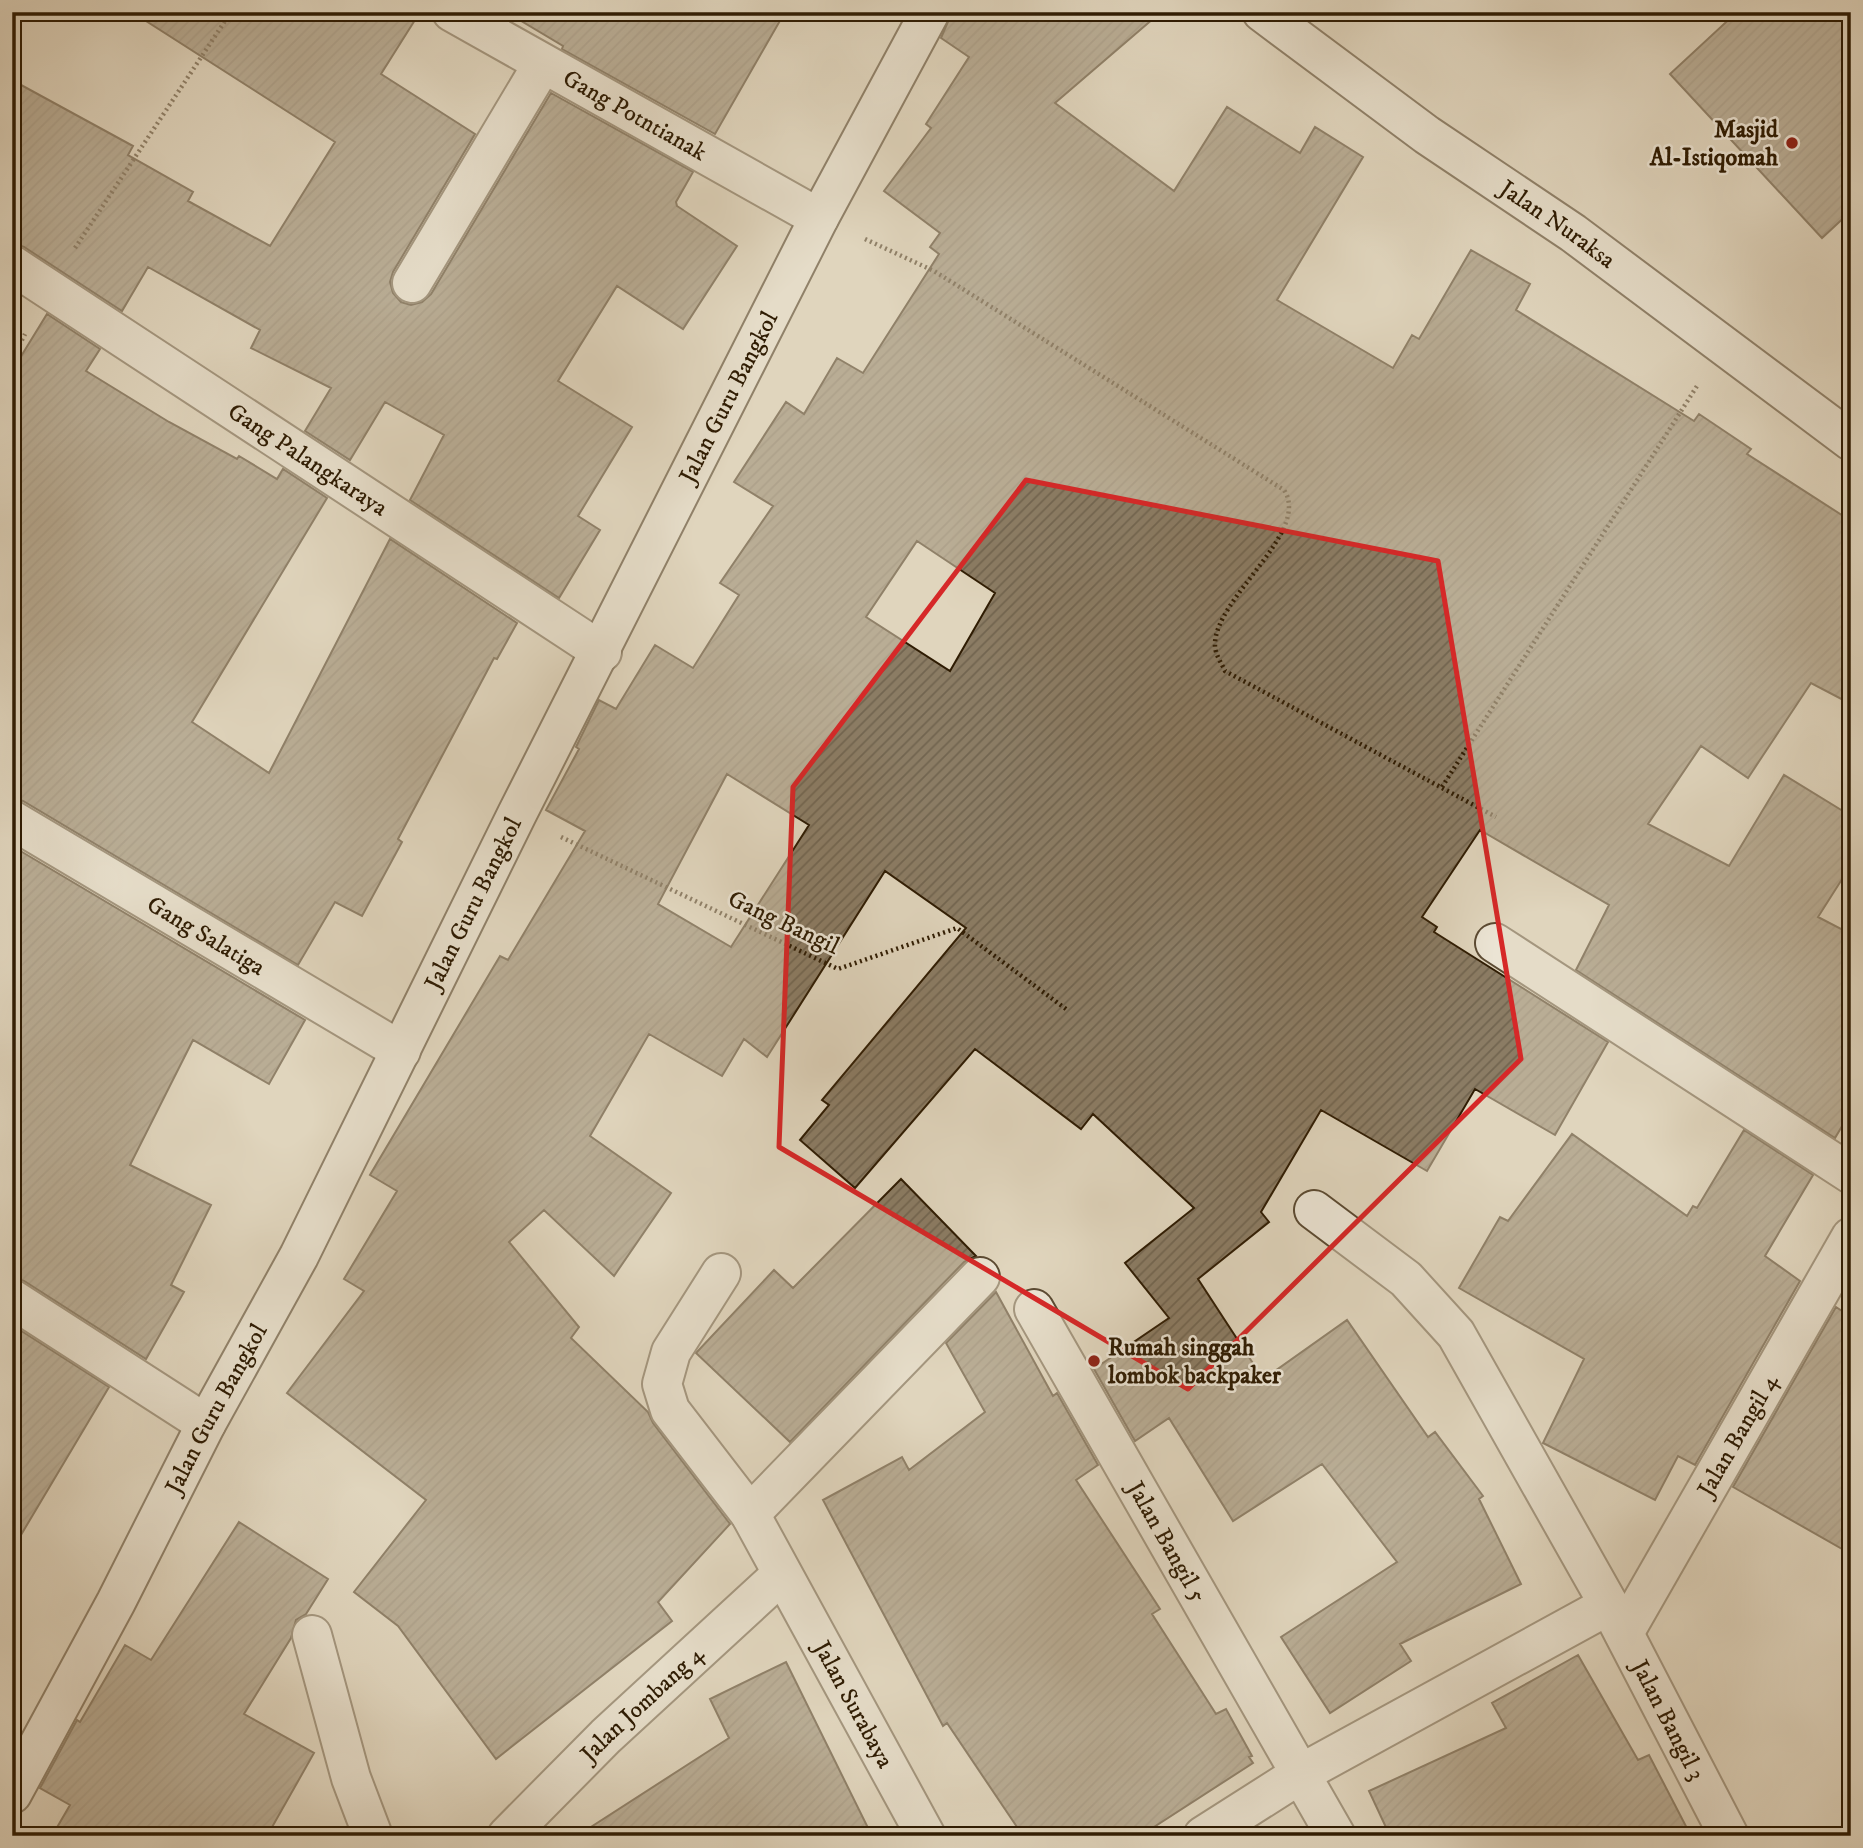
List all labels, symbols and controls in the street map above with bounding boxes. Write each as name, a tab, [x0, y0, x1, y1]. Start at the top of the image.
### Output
street label: Gang Potntianak	[557, 63, 712, 168]
place label: Masjid Al-Istiqomah	[1649, 115, 1779, 173]
marker: Masjid Al-Istiqomah	[1784, 135, 1800, 151]
street label: Jalan Nuraksa	[1492, 173, 1622, 276]
street label: Jalan Guru Bangkol	[672, 306, 785, 490]
street label: Gang Palangkaraya	[222, 397, 394, 524]
street label: Jalan Guru Bangkol	[418, 812, 529, 997]
street label: Gang Bangil	[723, 884, 845, 962]
street label: Gang Salatiga	[141, 890, 271, 983]
street label: Jalan Guru Bangkol	[158, 1318, 275, 1501]
place label: Rumah singgah lombok backpaker	[1107, 1333, 1282, 1391]
marker: Rumah singgah lombok backpaker	[1086, 1353, 1102, 1369]
street label: Jalan Bangil 4	[1690, 1368, 1786, 1504]
street label: Jalan Bangil 5	[1119, 1474, 1213, 1608]
street label: Jalan Surabaya	[805, 1634, 900, 1774]
street label: Jalan Jombang 4	[573, 1639, 711, 1770]
street label: Jalan Bangil 3	[1623, 1653, 1711, 1786]

